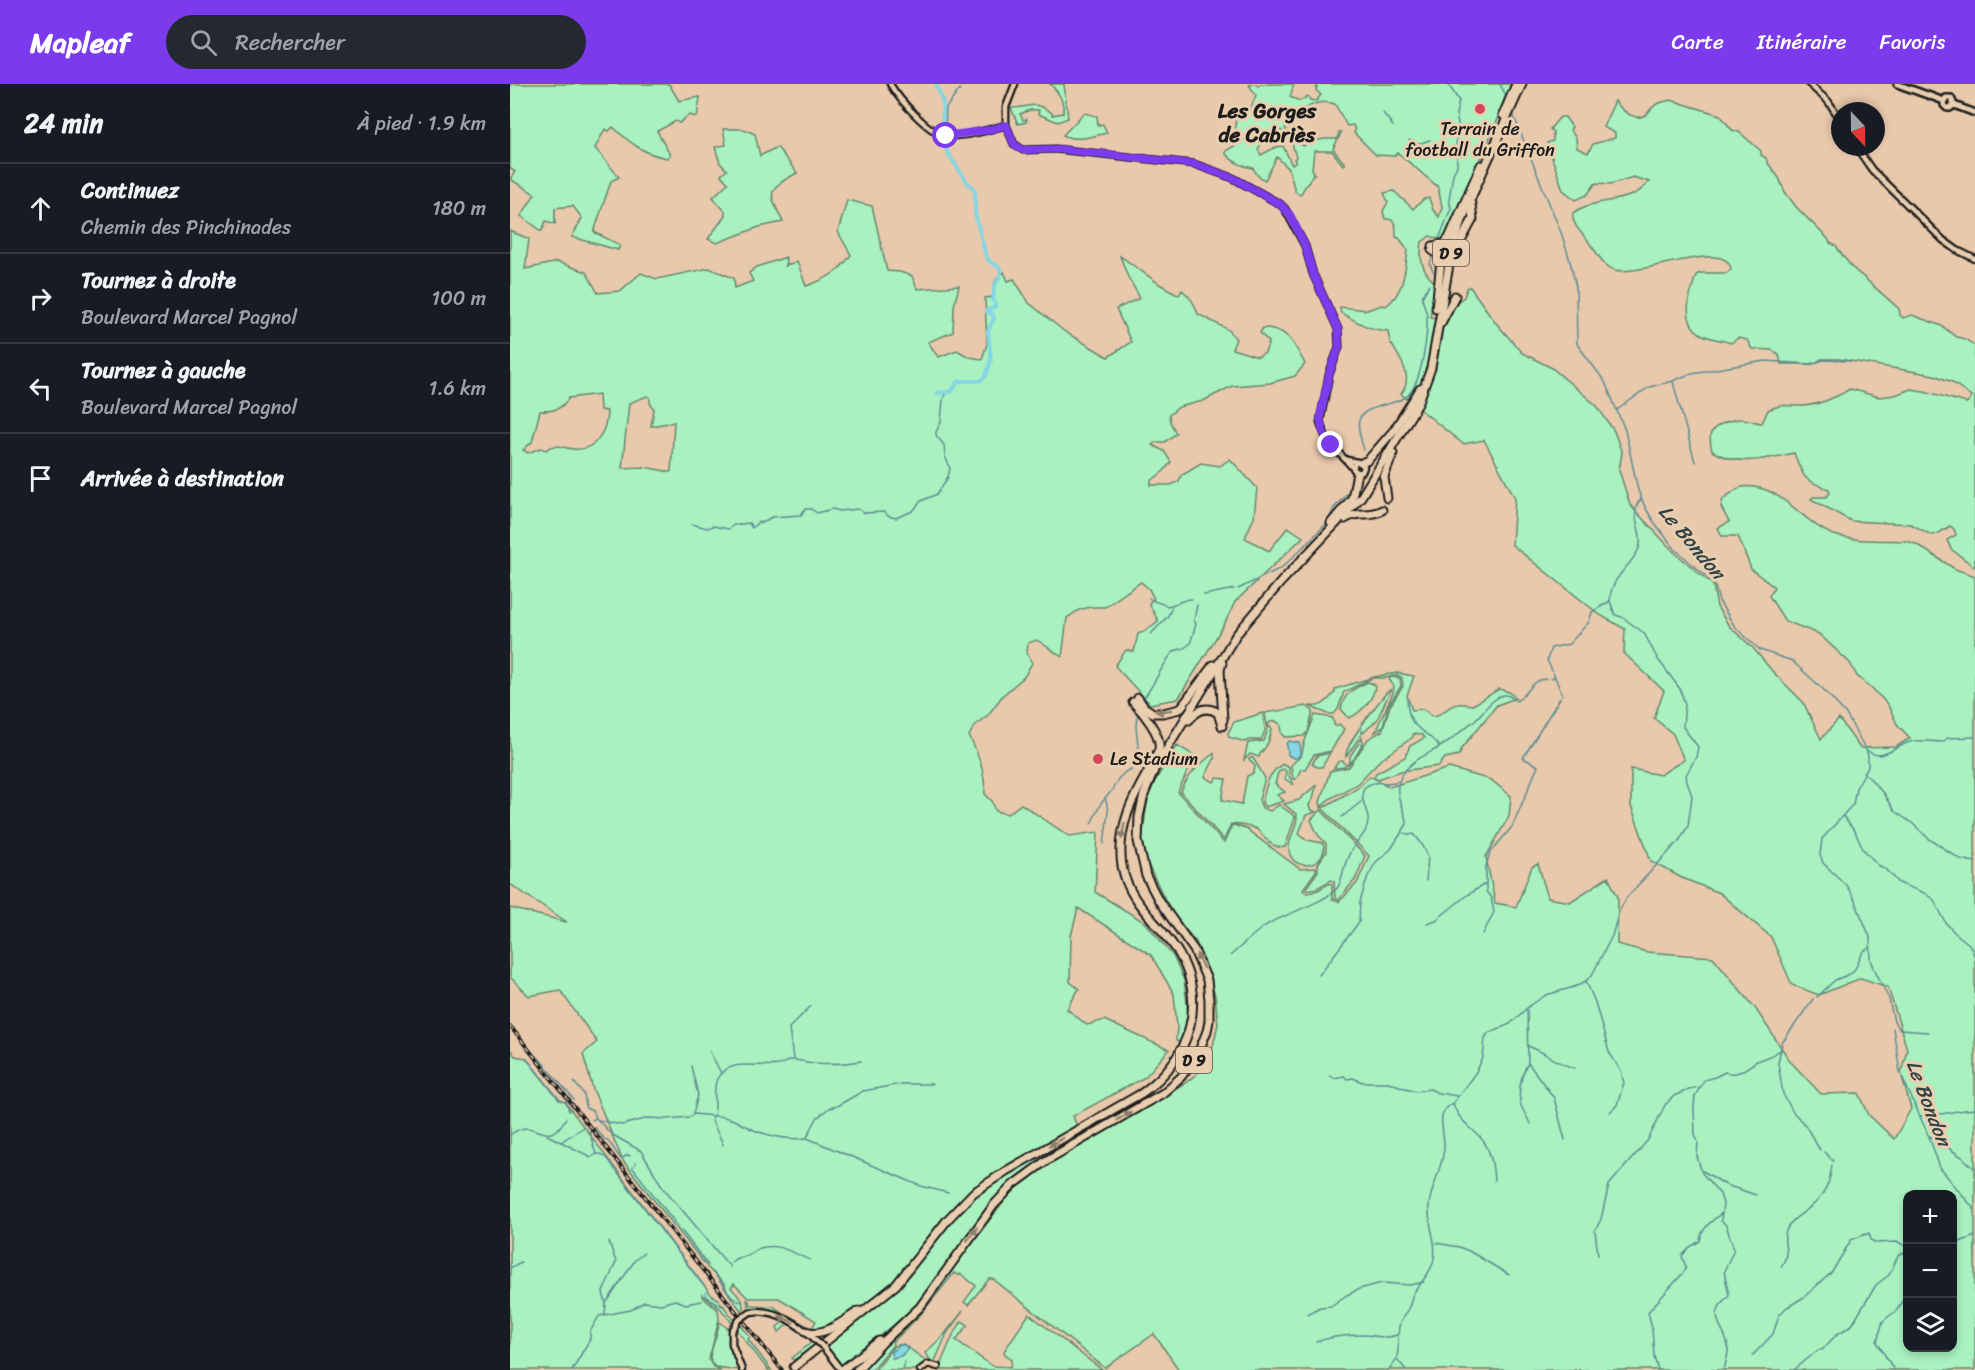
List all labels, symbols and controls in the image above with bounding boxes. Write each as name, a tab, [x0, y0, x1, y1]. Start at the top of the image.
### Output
search box	[166, 15, 586, 69]
text: Mapleaf	[30, 18, 130, 67]
text: Rechercher	[235, 23, 345, 62]
text: Carte	[1672, 23, 1724, 61]
text: Itinéraire	[1757, 23, 1847, 61]
text: Favoris	[1880, 23, 1945, 61]
icon: search	[187, 26, 220, 59]
district label: Les Gorges de Cabriès	[1218, 92, 1318, 154]
text: 24 min	[24, 100, 103, 146]
marker: Terrain de football du Griffon	[1473, 102, 1487, 116]
north arrow	[1831, 102, 1885, 156]
text: À pied · 1.9 km	[357, 106, 486, 141]
place label: Terrain de football du Griffon	[1405, 113, 1555, 166]
route start	[932, 122, 958, 148]
text: Continuez	[81, 171, 179, 210]
text: 180 m	[432, 191, 486, 226]
icon: ahead	[24, 192, 57, 225]
text: Chemin des Pinchinades	[81, 210, 291, 245]
road number: D 9	[1433, 240, 1469, 266]
text: Tournez à droite	[81, 261, 236, 300]
text: 100 m	[432, 281, 486, 316]
icon: right	[24, 282, 57, 315]
text: Boulevard Marcel Pagnol	[81, 300, 297, 335]
text: Tournez à gauche	[81, 351, 246, 390]
text: 1.6 km	[429, 371, 486, 406]
icon: left	[24, 372, 57, 405]
text: Boulevard Marcel Pagnol	[81, 390, 297, 425]
route end	[1317, 431, 1343, 457]
text: Arrivée à destination	[81, 459, 284, 498]
icon: arrive	[24, 462, 57, 495]
water label: Le Bondon	[1649, 497, 1735, 590]
one-way arrow	[1154, 707, 1173, 716]
place label: Le Stadium	[1110, 743, 1199, 775]
marker: Le Stadium	[1091, 752, 1105, 766]
one-way arrow	[1118, 822, 1127, 841]
one-way arrow	[1195, 952, 1204, 969]
road number: D 9	[1176, 1047, 1212, 1073]
water label: Le Bondon	[1896, 1055, 1962, 1153]
one-way arrow	[1116, 1111, 1133, 1121]
one-way arrow	[1048, 1137, 1065, 1147]
map controls	[1903, 1190, 1957, 1352]
button: +	[1903, 1190, 1957, 1244]
one-way arrow	[966, 1227, 978, 1242]
button: −	[1903, 1244, 1957, 1298]
button: layers	[1903, 1298, 1957, 1352]
one-way arrow	[777, 1315, 795, 1325]

